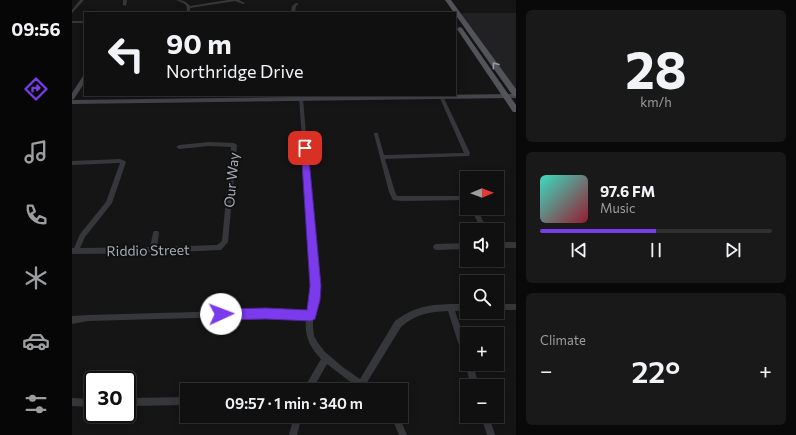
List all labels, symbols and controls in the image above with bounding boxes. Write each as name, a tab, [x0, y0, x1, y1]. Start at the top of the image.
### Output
text: 09:56	[11, 18, 61, 40]
text: 90 m	[166, 26, 232, 60]
icon: left	[100, 28, 152, 80]
text: 28	[625, 36, 687, 100]
text: Northridge Drive	[166, 60, 303, 82]
one-way arrow	[492, 62, 500, 69]
icon: directions	[22, 75, 50, 103]
text: km/h	[640, 94, 672, 110]
pin	[288, 131, 322, 165]
icon: arrive	[294, 137, 316, 159]
icon: music	[22, 138, 50, 166]
street label: Our Way	[220, 152, 242, 208]
north arrow	[460, 171, 504, 215]
map controls	[460, 171, 504, 423]
text: 97.6 FM	[600, 182, 655, 200]
text: Music	[600, 200, 635, 216]
icon: phone	[22, 201, 50, 229]
button: sound	[460, 223, 504, 267]
icon: previous	[568, 239, 590, 261]
icon: pause	[645, 239, 667, 261]
icon: next	[722, 239, 744, 261]
street label: Riddio Street	[106, 241, 190, 259]
icon: climate	[22, 264, 50, 292]
button: search	[460, 275, 504, 319]
position arrow	[200, 293, 242, 335]
icon: car	[22, 327, 50, 355]
button: +	[460, 327, 504, 371]
text: Climate	[540, 332, 586, 348]
text: 22°	[631, 352, 680, 389]
text: −	[540, 357, 553, 384]
text: +	[759, 357, 772, 384]
speed limit sign: 30	[84, 371, 136, 423]
button: −	[460, 379, 504, 423]
icon: filters	[22, 390, 50, 418]
text: 09:57 · 1 min · 340 m	[225, 394, 363, 412]

